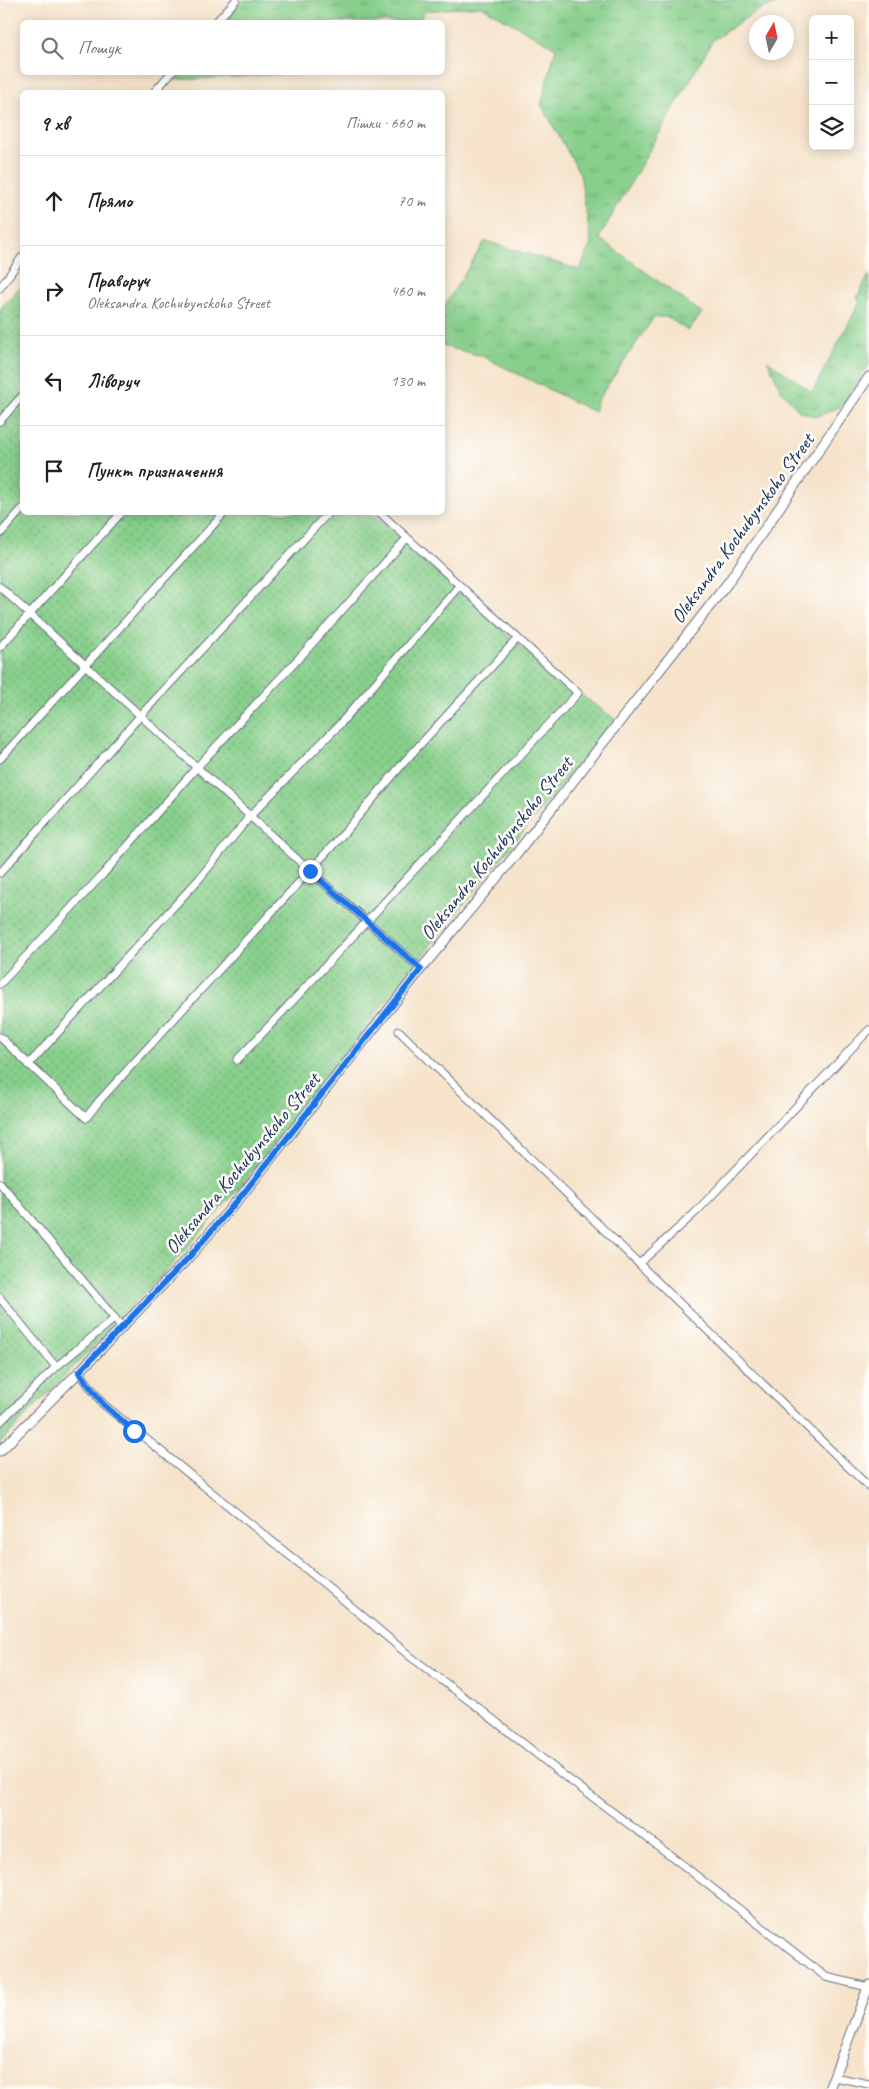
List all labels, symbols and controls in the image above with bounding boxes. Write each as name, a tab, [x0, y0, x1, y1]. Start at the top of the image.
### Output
north arrow	[749, 15, 794, 60]
map controls	[809, 15, 854, 150]
button: +	[809, 15, 854, 60]
search box	[20, 20, 445, 75]
icon: search	[38, 34, 66, 62]
text: Пошук	[78, 36, 120, 60]
button: −	[809, 60, 854, 105]
button: layers	[809, 105, 854, 150]
text: 9 хв	[40, 110, 68, 136]
text: Пішки · 660 m	[346, 113, 425, 133]
icon: ahead	[40, 187, 68, 215]
text: Прямо	[87, 189, 132, 213]
text: 70 m	[398, 191, 425, 211]
text: Праворуч	[87, 269, 149, 293]
icon: right	[40, 277, 68, 305]
text: 460 m	[391, 281, 425, 301]
text: Oleksandra Kochubynskoho Street	[87, 293, 270, 313]
icon: left	[40, 367, 68, 395]
text: Ліворуч	[87, 369, 139, 393]
text: 130 m	[391, 371, 425, 391]
street label: Oleksandra Kochubynskoho Street	[665, 426, 821, 628]
icon: arrive	[40, 457, 68, 485]
text: Пункт призначення	[87, 459, 222, 483]
street label: Oleksandra Kochubynskoho Street	[415, 750, 580, 945]
route end	[299, 860, 322, 883]
street label: Oleksandra Kochubynskoho Street	[159, 1066, 327, 1259]
route start	[123, 1420, 146, 1443]

